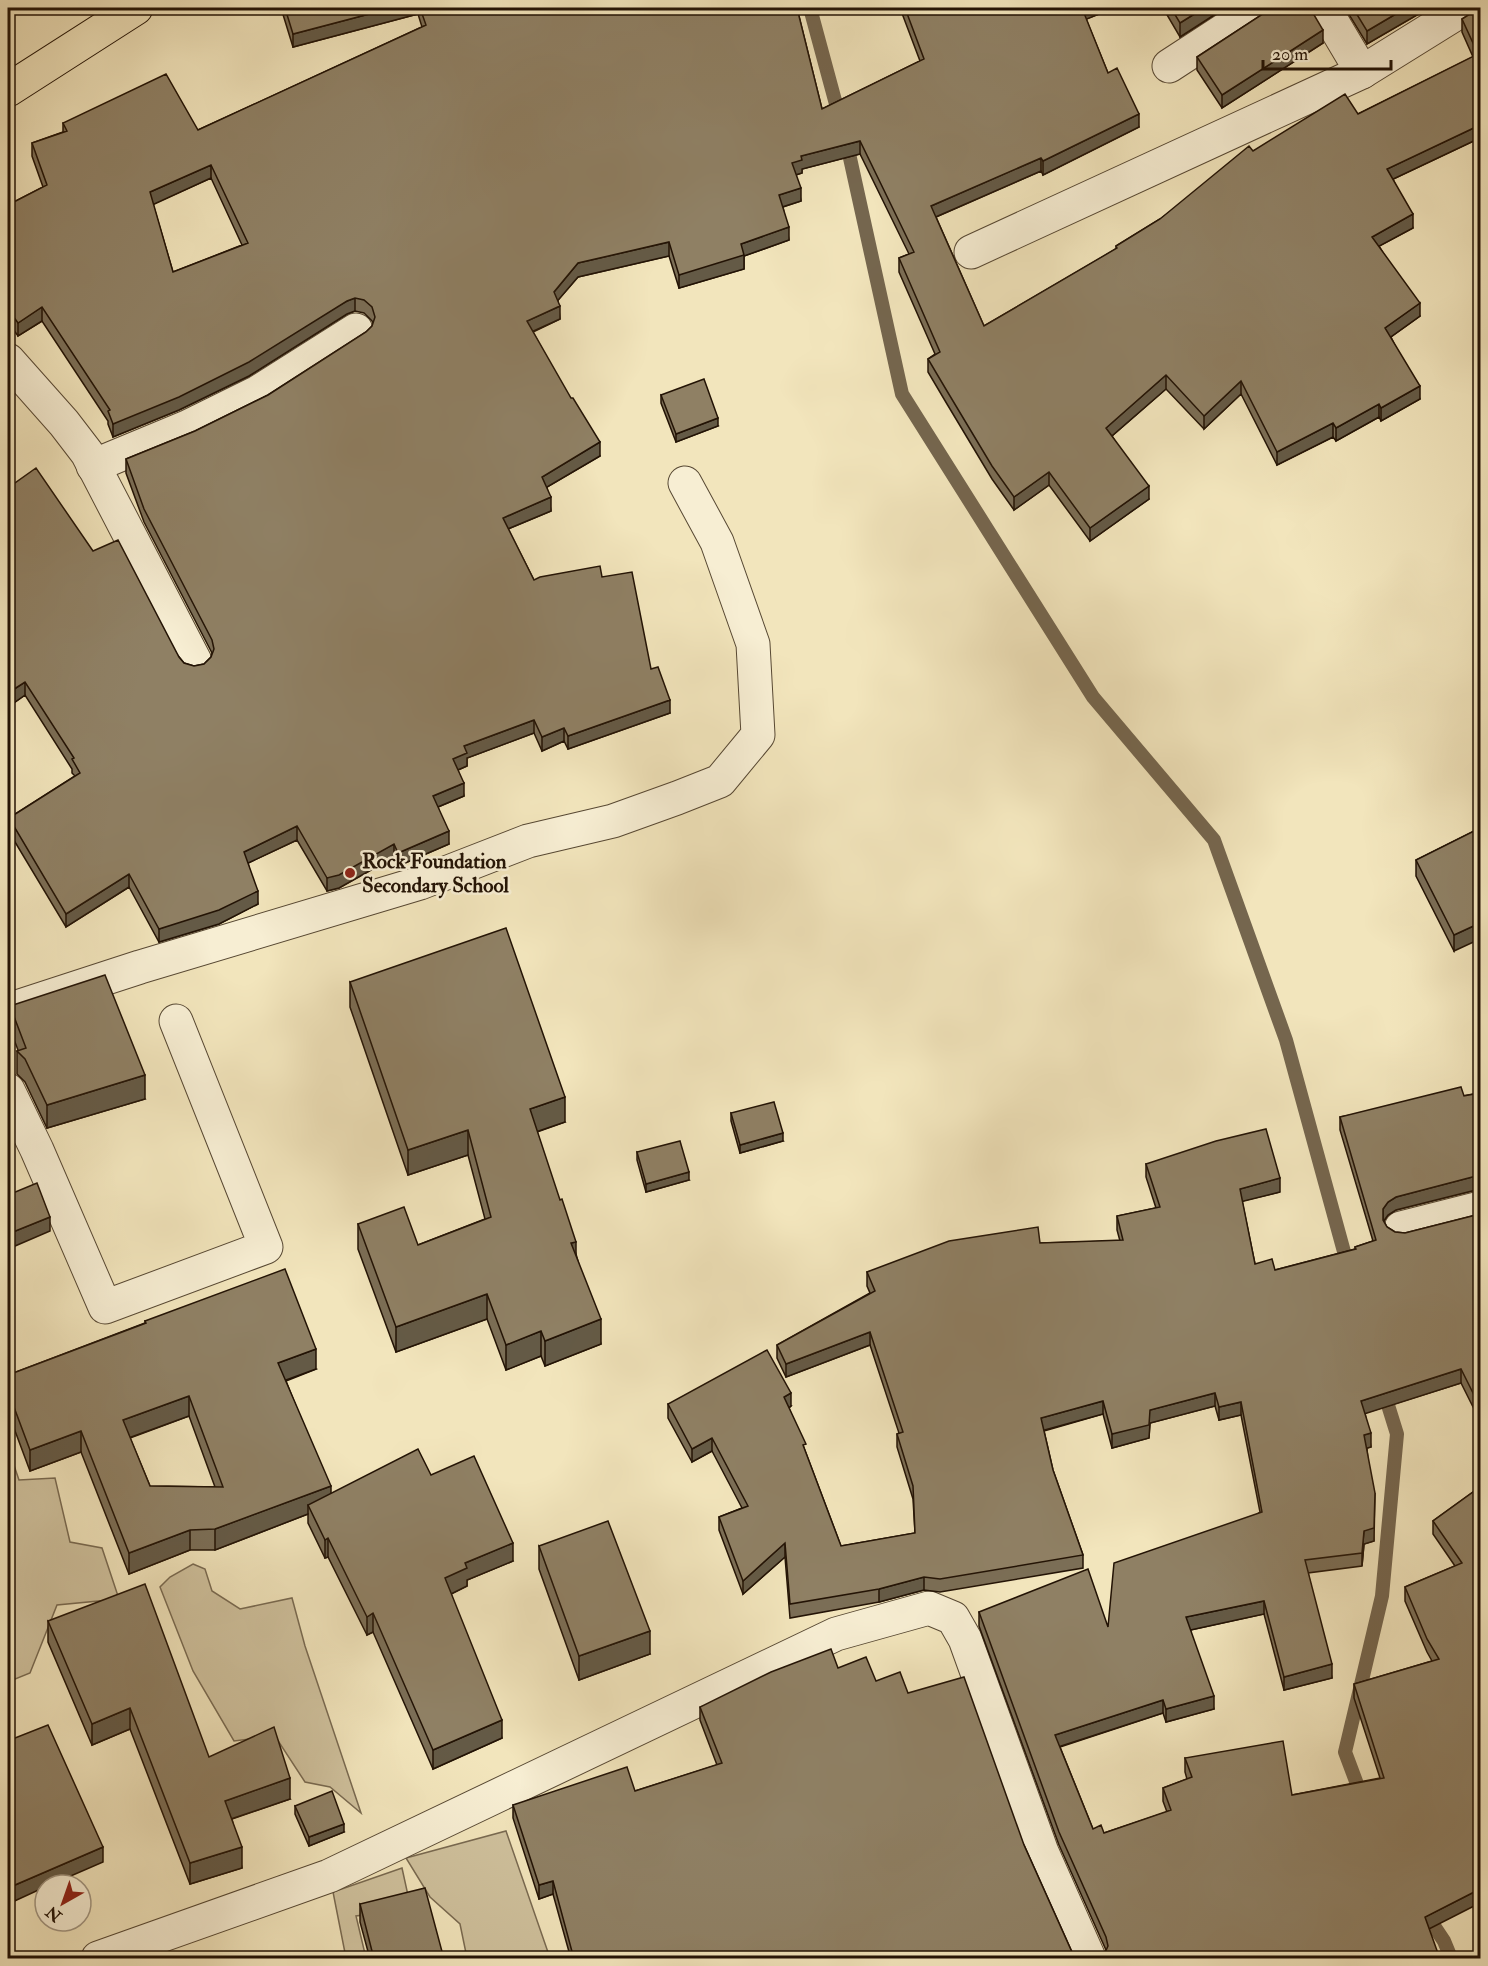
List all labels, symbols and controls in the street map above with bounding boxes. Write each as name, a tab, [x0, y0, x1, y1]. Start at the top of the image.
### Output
scale bar	[1263, 33, 1390, 71]
text: 20 m	[1272, 43, 1308, 66]
place label: Rock Foundation Secondary School	[362, 848, 509, 899]
marker: Rock Foundation Secondary School	[343, 866, 357, 880]
north arrow	[33, 1873, 93, 1933]
text: N	[42, 1901, 67, 1927]

